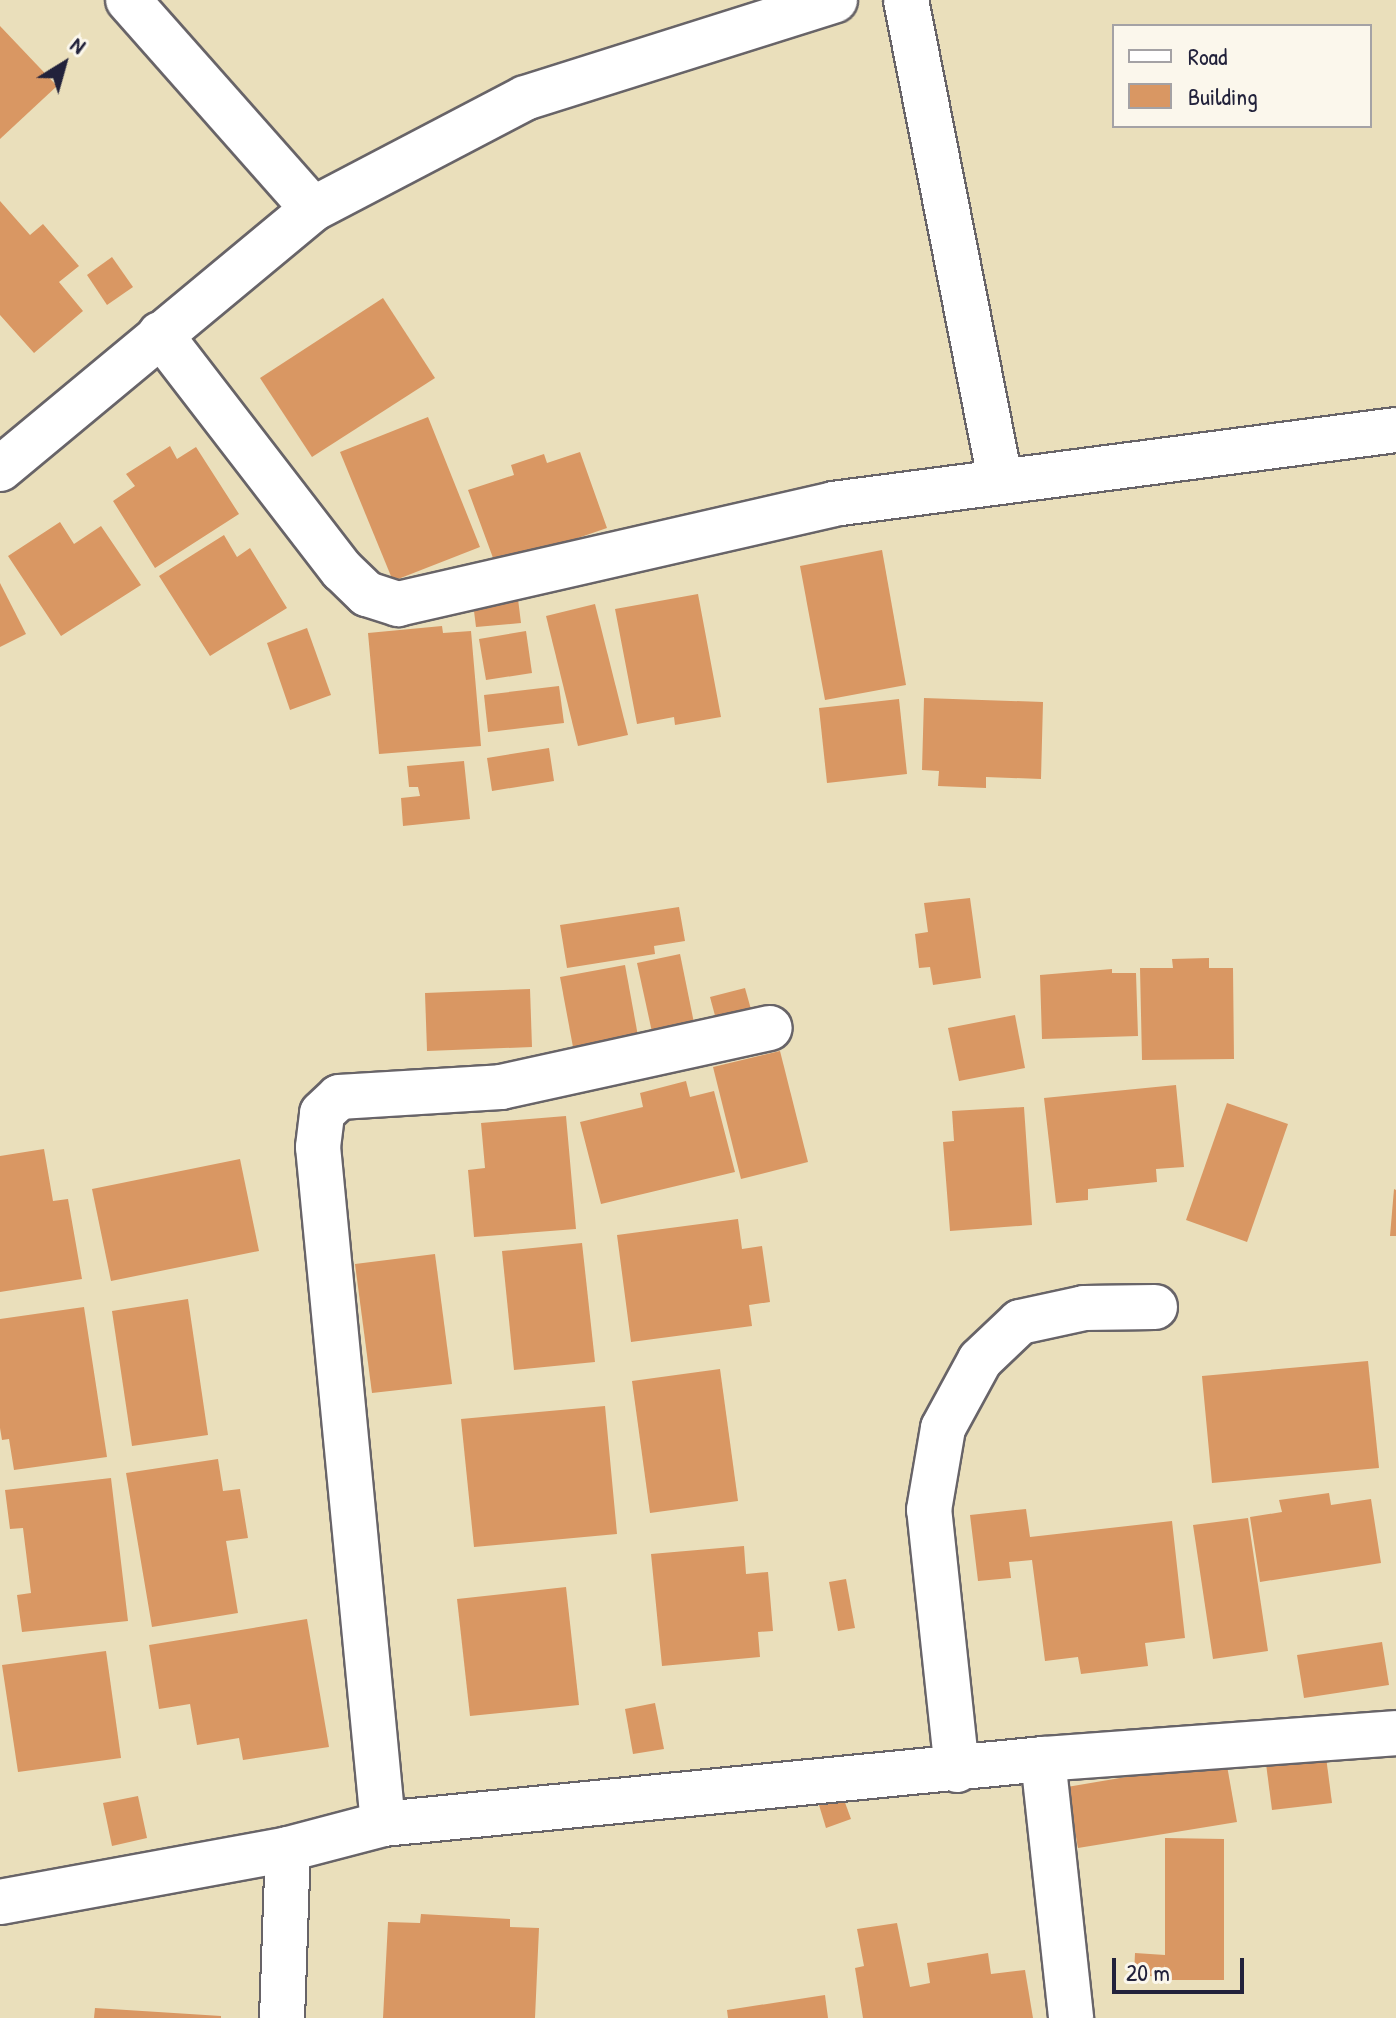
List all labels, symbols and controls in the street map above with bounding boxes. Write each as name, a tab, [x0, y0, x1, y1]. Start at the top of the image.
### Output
north arrow	[24, 24, 104, 104]
legend	[1112, 24, 1372, 128]
text: N	[65, 29, 92, 60]
text: Road	[1188, 40, 1227, 72]
text: Building	[1188, 80, 1258, 112]
scale bar	[1116, 1942, 1248, 1992]
text: 20 m	[1126, 1956, 1170, 1988]

